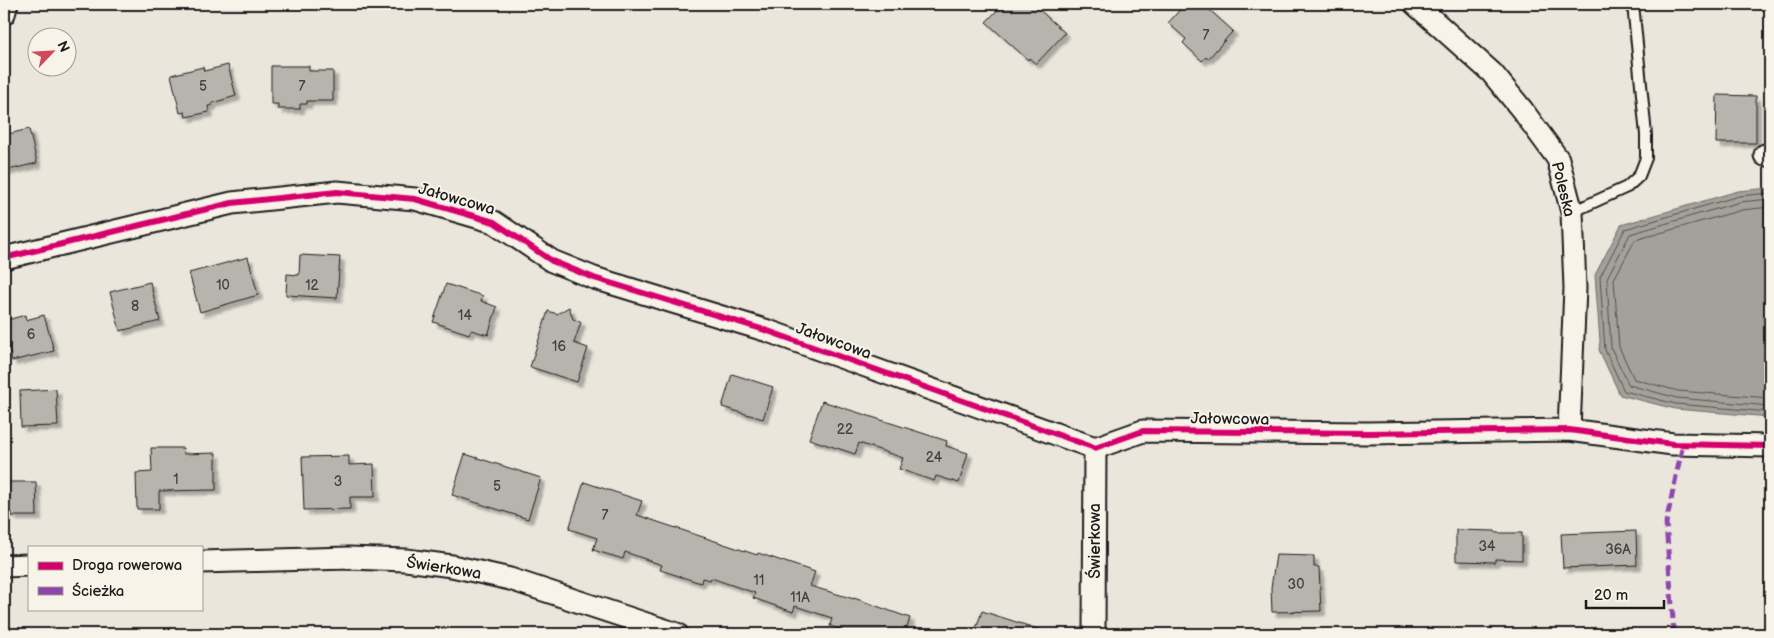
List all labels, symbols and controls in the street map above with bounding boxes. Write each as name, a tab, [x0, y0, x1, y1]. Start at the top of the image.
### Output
house number: 7	[1203, 27, 1210, 44]
north arrow	[28, 28, 78, 78]
text: N	[53, 38, 73, 55]
house number: 5	[199, 78, 207, 95]
house number: 7	[299, 78, 306, 95]
street label: Poleska	[1547, 160, 1579, 219]
street label: Jałowcowa	[416, 179, 497, 219]
house number: 10	[216, 277, 230, 294]
house number: 12	[305, 277, 320, 294]
house number: 8	[131, 298, 139, 315]
house number: 14	[458, 307, 472, 324]
street label: Jałowcowa	[793, 319, 874, 364]
house number: 6	[27, 326, 36, 343]
house number: 16	[552, 338, 566, 355]
street label: Jałowcowa	[1190, 409, 1270, 430]
house number: 22	[837, 421, 854, 438]
house number: 24	[926, 449, 943, 466]
house number: 1	[173, 471, 179, 488]
house number: 3	[334, 473, 342, 490]
house number: 5	[493, 478, 501, 495]
street label: Świerkowa	[1084, 503, 1105, 579]
house number: 7	[602, 507, 609, 524]
house number: 34	[1478, 538, 1496, 555]
house number: 36A	[1605, 541, 1631, 558]
legend	[28, 546, 202, 610]
street label: Świerkowa	[405, 551, 483, 584]
text: Droga rowerowa	[72, 556, 182, 575]
house number: 11	[754, 572, 764, 589]
house number: 30	[1288, 576, 1304, 593]
scale bar	[1586, 578, 1664, 610]
text: Ścieżka	[72, 582, 124, 601]
text: 20 m	[1594, 586, 1628, 605]
house number: 11A	[790, 589, 810, 606]

